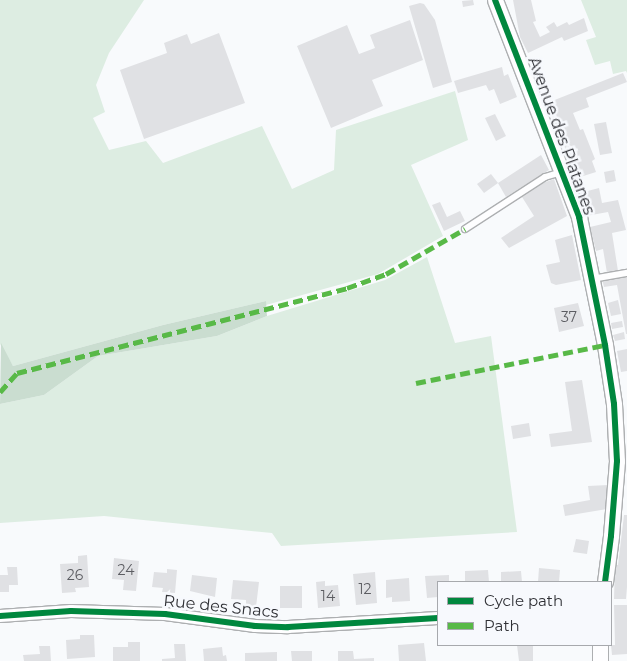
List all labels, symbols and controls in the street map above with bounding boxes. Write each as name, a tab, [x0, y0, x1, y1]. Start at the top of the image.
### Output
street label: Avenue des Platanes	[524, 55, 598, 217]
house number: 37	[561, 309, 577, 325]
house number: 24	[118, 562, 134, 578]
house number: 26	[67, 567, 83, 583]
house number: 12	[358, 581, 372, 597]
legend	[437, 581, 612, 646]
house number: 14	[321, 588, 335, 604]
street label: Rue des Snacs	[163, 591, 279, 623]
text: Cycle path	[484, 591, 563, 610]
text: Path	[484, 616, 520, 635]

